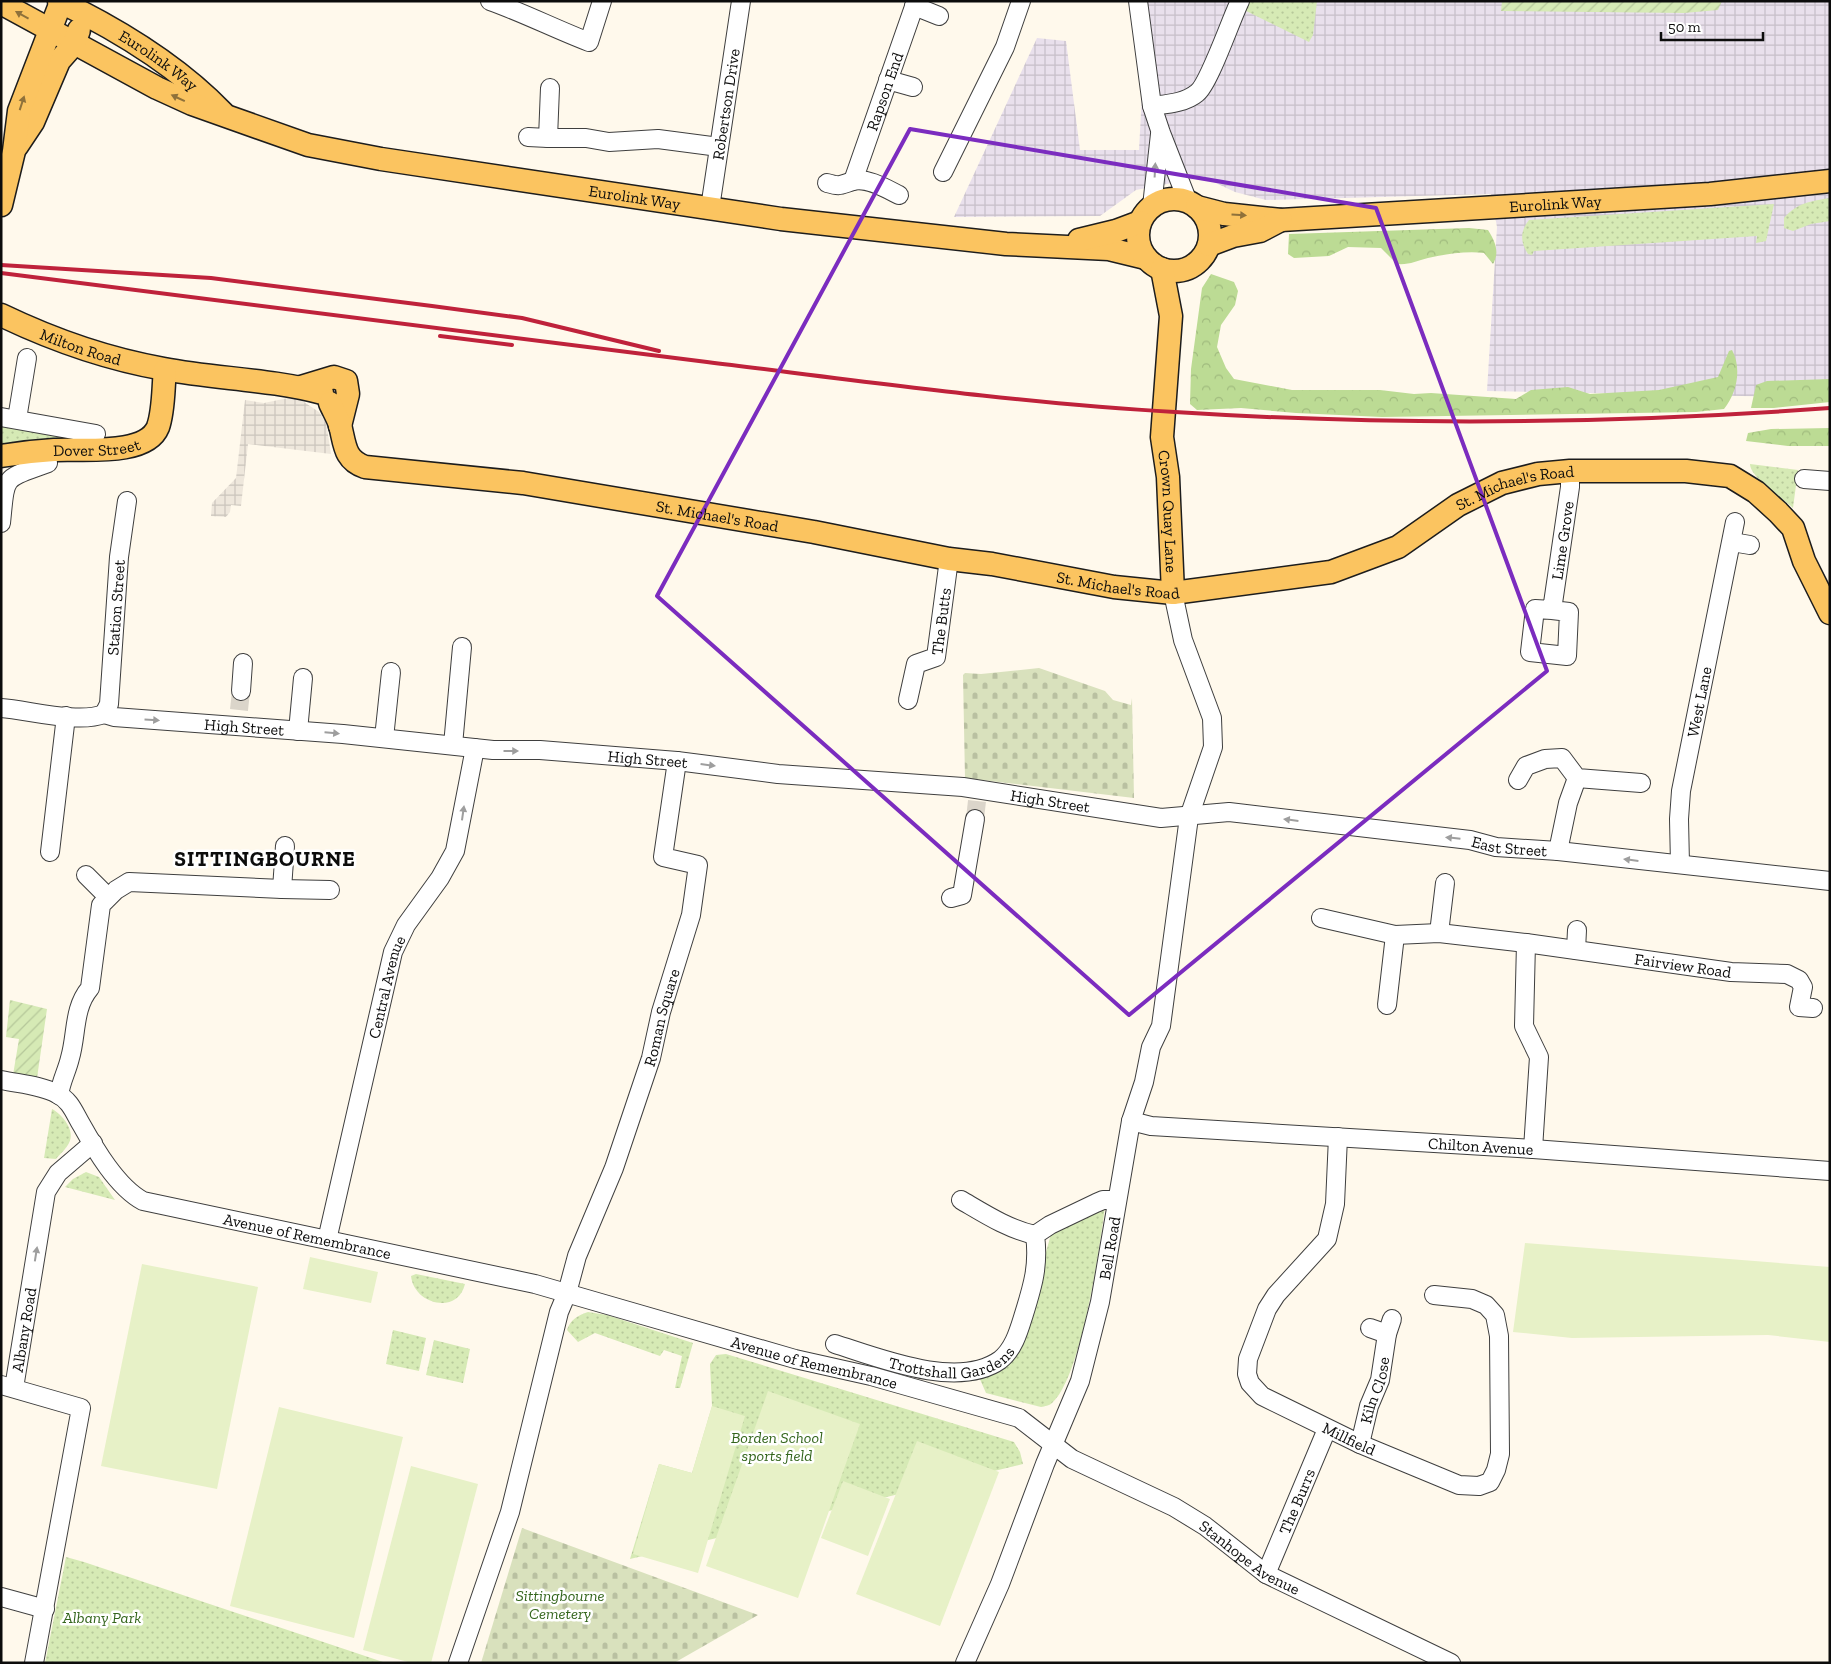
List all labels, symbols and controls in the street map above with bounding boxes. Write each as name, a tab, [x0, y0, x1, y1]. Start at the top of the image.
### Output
scale bar	[1661, 10, 1764, 42]
one-way arrow	[15, 11, 29, 19]
text: 50 m	[1668, 18, 1701, 36]
street label: Eurolink Way	[116, 26, 203, 95]
street label: Robertson Drive	[708, 47, 743, 161]
street label: Rapson End	[862, 49, 907, 133]
one-way arrow	[171, 93, 185, 101]
one-way arrow	[19, 96, 26, 111]
one-way arrow	[1152, 162, 1160, 178]
street label: Eurolink Way	[587, 181, 683, 213]
street label: Eurolink Way	[1509, 191, 1603, 216]
one-way arrow	[1231, 212, 1247, 220]
street label: Milton Road	[38, 324, 124, 369]
street label: Dover Street	[53, 434, 143, 459]
street label: Crown Quay Lane	[1155, 449, 1182, 573]
street label: St. Michael's Road	[1452, 461, 1575, 514]
street label: St. Michael's Road	[655, 496, 780, 535]
street label: Lime Grove	[1547, 500, 1577, 581]
street label: Station Street	[103, 559, 128, 656]
street label: St. Michael's Road	[1055, 567, 1181, 603]
street label: The Butts	[927, 587, 955, 656]
street label: West Lane	[1683, 665, 1715, 739]
street label: High Street	[204, 714, 285, 739]
one-way arrow	[145, 716, 161, 724]
one-way arrow	[324, 730, 340, 738]
street label: High Street	[607, 746, 689, 772]
one-way arrow	[503, 747, 519, 755]
one-way arrow	[700, 761, 716, 769]
street label: High Street	[1009, 785, 1091, 816]
one-way arrow	[459, 805, 467, 821]
one-way arrow	[1283, 816, 1299, 824]
street label: East Street	[1470, 831, 1548, 860]
one-way arrow	[1445, 834, 1461, 842]
district label: SITTINGBOURNE	[174, 846, 356, 871]
one-way arrow	[1623, 856, 1639, 864]
street label: Central Avenue	[364, 932, 409, 1040]
street label: Fairview Road	[1633, 949, 1733, 981]
street label: Roman Square	[639, 966, 683, 1069]
street label: Chilton Avenue	[1428, 1133, 1534, 1159]
street label: Avenue of Remembrance	[222, 1209, 393, 1263]
street label: Bell Road	[1095, 1215, 1124, 1281]
one-way arrow	[32, 1245, 40, 1261]
street label: Albany Road	[7, 1286, 40, 1374]
street label: Avenue of Remembrance	[729, 1332, 900, 1393]
street label: Trottshall Gardens	[887, 1343, 1018, 1382]
street label: Kiln Close	[1356, 1356, 1393, 1425]
street label: Millfield	[1319, 1418, 1379, 1459]
park label: Borden School sports field	[731, 1428, 823, 1465]
street label: The Burrs	[1274, 1466, 1319, 1537]
street label: Stanhope Avenue	[1196, 1516, 1303, 1598]
park label: Sittingbourne Cemetery	[515, 1586, 605, 1623]
park label: Albany Park	[62, 1608, 141, 1627]

